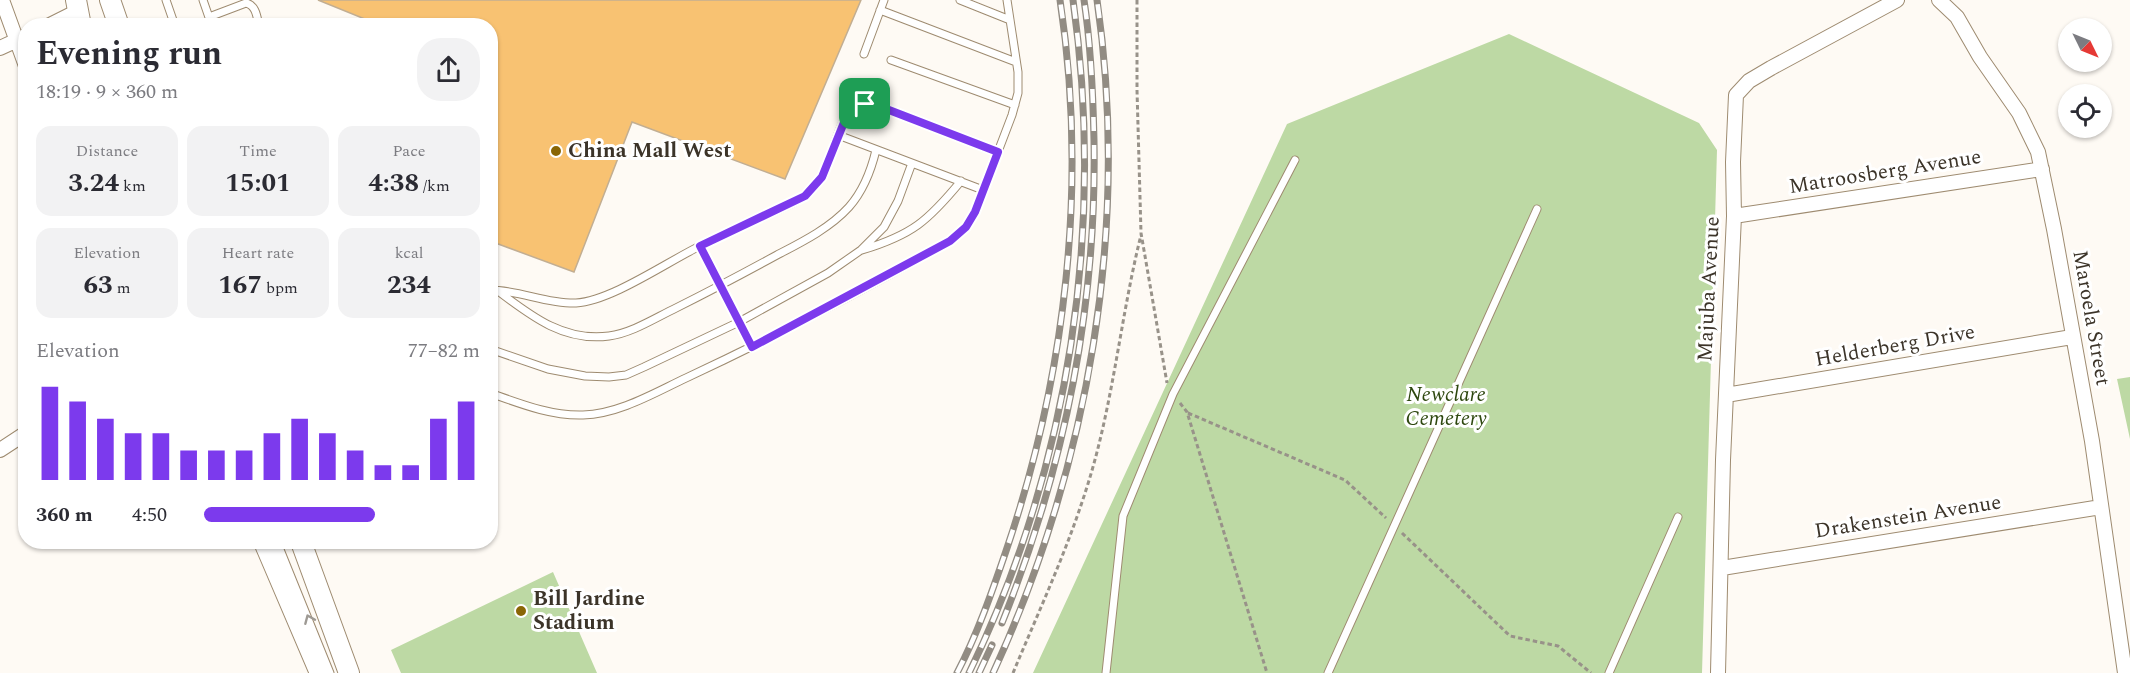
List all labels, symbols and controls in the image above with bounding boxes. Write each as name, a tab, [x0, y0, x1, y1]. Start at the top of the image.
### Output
north arrow	[2058, 18, 2112, 72]
map controls	[2058, 18, 2112, 138]
text: Evening run	[36, 29, 222, 79]
button: share	[417, 38, 480, 101]
text: 18:19 · 9 × 360 m	[36, 77, 178, 107]
pin	[839, 78, 890, 129]
button: locate	[2058, 84, 2112, 138]
icon: arrive	[848, 87, 881, 120]
place label: China Mall West	[568, 135, 731, 167]
text: Distance	[76, 139, 138, 163]
text: Time	[239, 139, 277, 163]
text: Pace	[392, 139, 426, 163]
street label: Matroosberg Avenue	[1786, 141, 1984, 203]
marker: China Mall West	[549, 144, 563, 158]
text: 3.24	[68, 163, 119, 203]
text: 15:01	[225, 163, 291, 203]
text: 4:38	[368, 163, 419, 203]
text: km	[119, 174, 146, 198]
text: /km	[419, 174, 450, 198]
street label: Majuba Avenue	[1689, 216, 1729, 362]
text: Elevation	[73, 241, 141, 265]
text: Heart rate	[222, 241, 294, 265]
text: kcal	[395, 241, 423, 265]
street label: Maroela Street	[2063, 248, 2119, 388]
text: 63	[84, 265, 113, 305]
text: 167	[218, 265, 262, 305]
text: 234	[387, 265, 431, 305]
text: m	[113, 276, 130, 300]
text: bpm	[262, 276, 298, 300]
street label: Helderberg Drive	[1812, 316, 1978, 376]
text: Elevation	[36, 336, 120, 366]
text: 77–82 m	[408, 336, 480, 366]
park label: Newclare Cemetery	[1405, 379, 1487, 435]
street label: Drakenstein Avenue	[1812, 486, 2004, 548]
text: 360 m	[36, 500, 93, 530]
text: 4:50	[132, 500, 167, 530]
place label: Bill Jardine Stadium	[533, 583, 645, 639]
marker: Bill Jardine Stadium	[514, 604, 528, 618]
one-way arrow	[304, 614, 316, 625]

